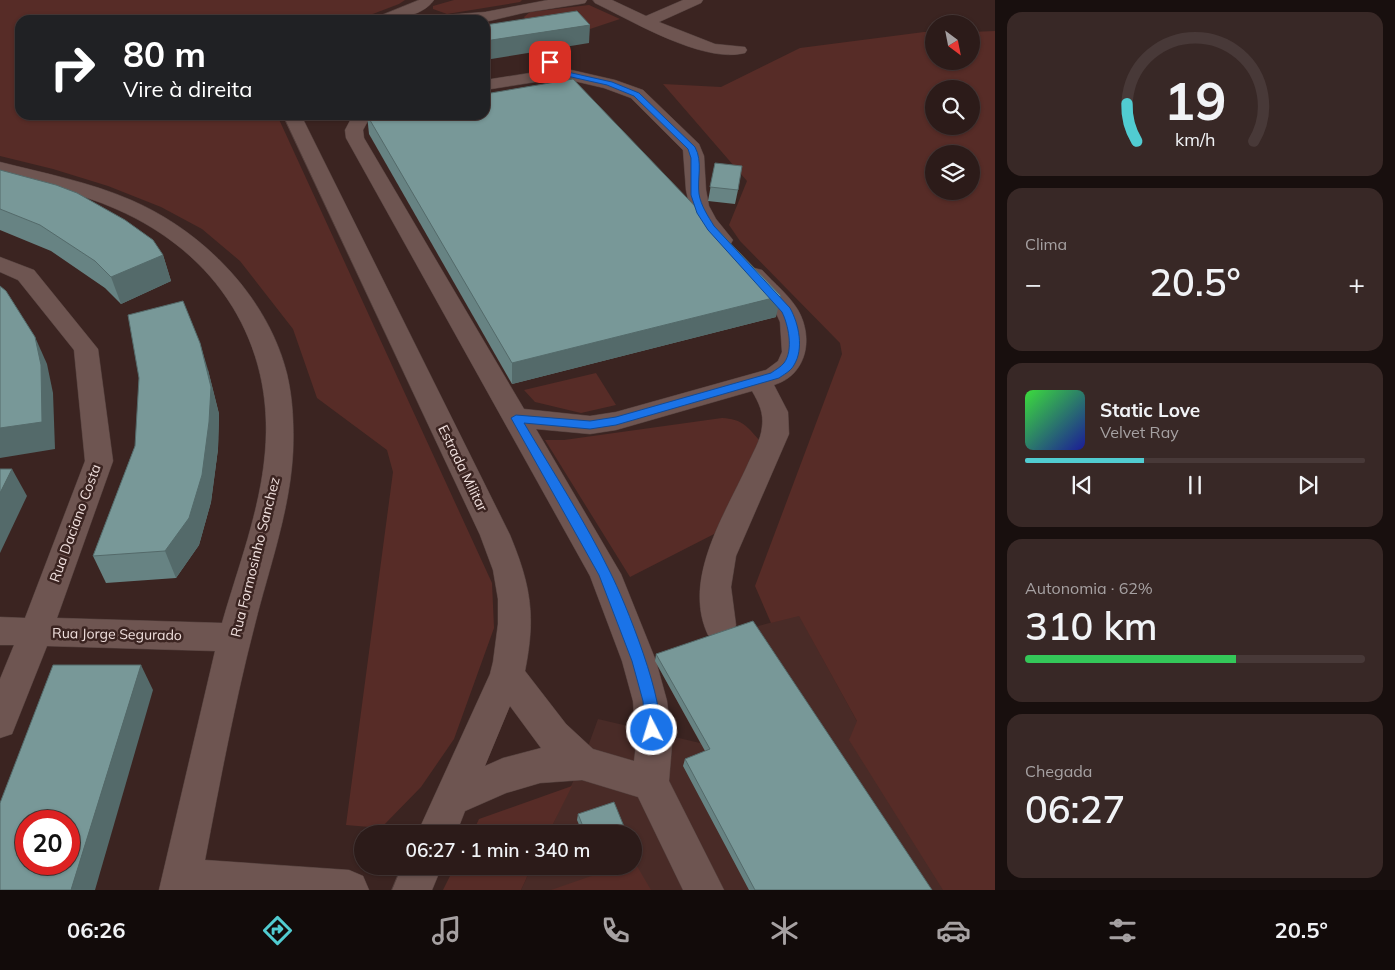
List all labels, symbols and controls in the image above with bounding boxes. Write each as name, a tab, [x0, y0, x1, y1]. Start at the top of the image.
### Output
north arrow	[925, 15, 980, 70]
map controls	[925, 15, 980, 200]
text: 80 m	[123, 32, 206, 76]
icon: right	[40, 35, 105, 100]
pin	[529, 41, 571, 83]
icon: arrive	[536, 48, 564, 76]
text: 19	[1164, 68, 1226, 133]
text: Vire à direita	[123, 75, 252, 103]
button: search	[925, 80, 980, 135]
text: km/h	[1175, 128, 1215, 150]
button: layers	[925, 145, 980, 200]
text: Clima	[1025, 234, 1067, 254]
text: 20.5°	[1149, 258, 1241, 306]
text: −	[1025, 266, 1042, 301]
text: +	[1348, 266, 1365, 301]
text: Static Love	[1100, 398, 1200, 422]
street label: Estrada Militar	[434, 422, 492, 515]
text: Velvet Ray	[1100, 422, 1179, 442]
street label: Rua Daciano Costa	[45, 461, 105, 585]
icon: previous	[1068, 471, 1096, 499]
icon: pause	[1181, 471, 1209, 499]
icon: next	[1294, 471, 1322, 499]
street label: Rua Formosinho Sanchez	[226, 475, 284, 639]
text: Autonomia · 62%	[1025, 578, 1153, 598]
text: 310 km	[1025, 602, 1158, 650]
street label: Rua Jorge Segurado	[52, 624, 182, 644]
position arrow	[625, 703, 677, 755]
text: Chegada	[1025, 761, 1092, 781]
text: 06:27	[1025, 785, 1125, 833]
speed limit sign: 20	[15, 810, 80, 875]
text: 06:27 · 1 min · 340 m	[405, 838, 591, 862]
icon: directions	[260, 913, 295, 948]
icon: music	[429, 913, 464, 948]
icon: phone	[598, 913, 633, 948]
icon: climate	[767, 913, 802, 948]
icon: car	[936, 913, 971, 948]
icon: filters	[1105, 913, 1140, 948]
text: 06:26	[67, 916, 125, 944]
text: 20.5°	[1274, 916, 1328, 944]

